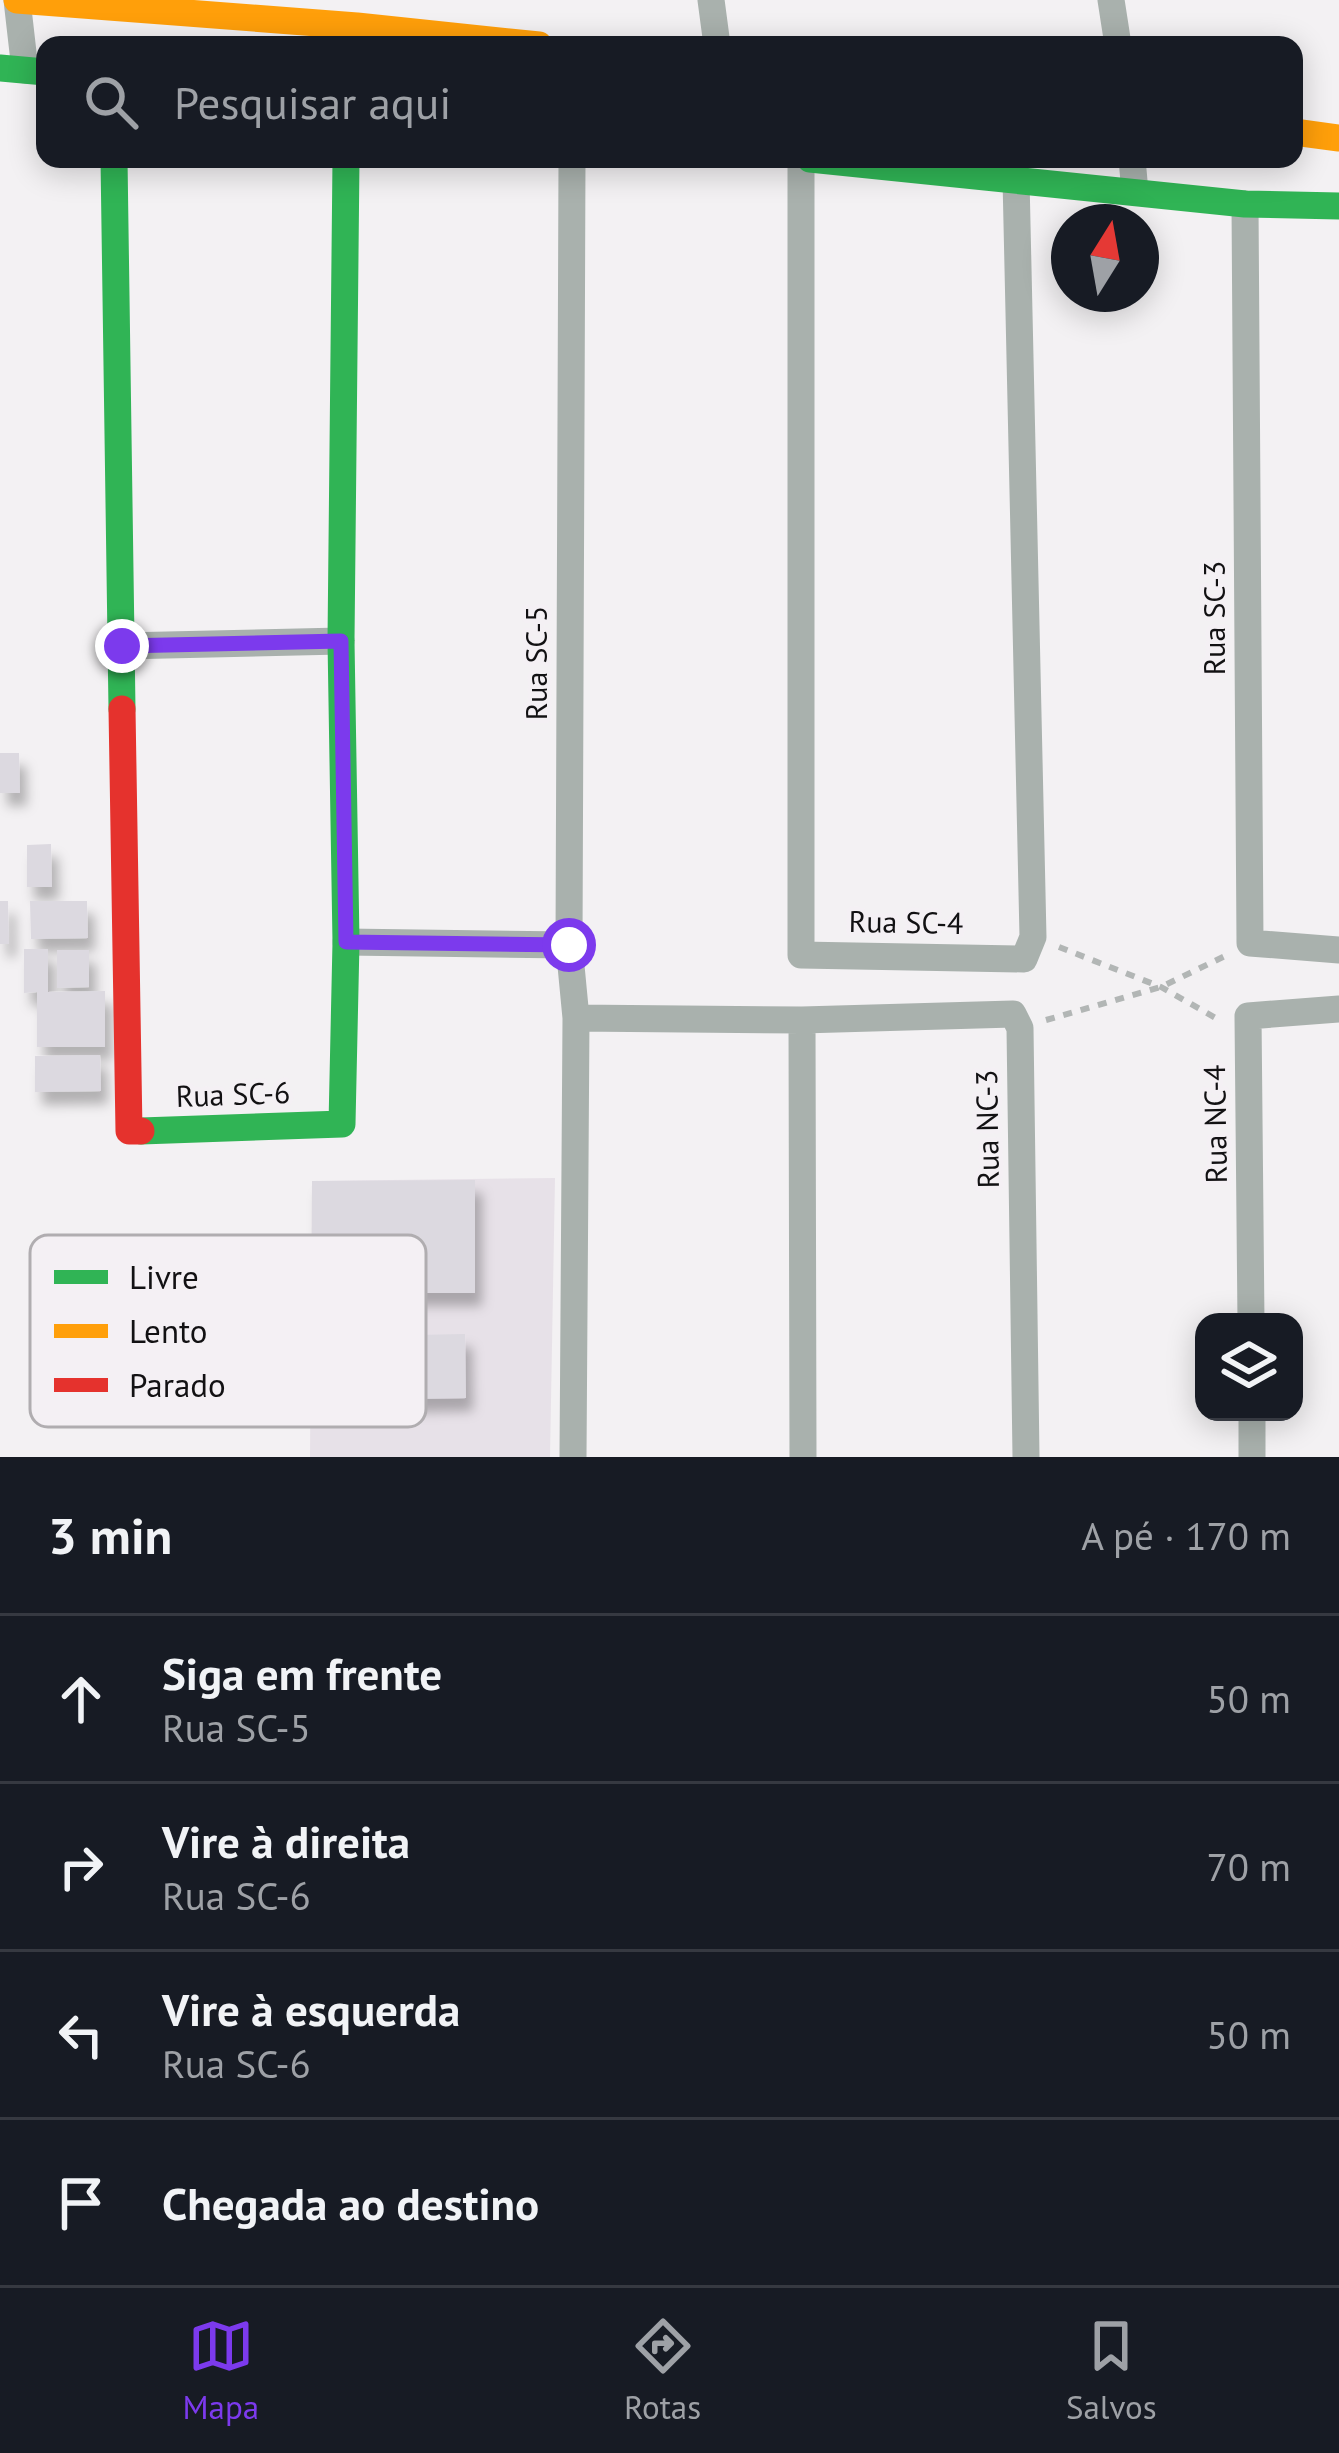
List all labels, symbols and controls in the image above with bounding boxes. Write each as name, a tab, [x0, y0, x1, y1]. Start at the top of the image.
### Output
search box	[36, 36, 1303, 168]
icon: search	[78, 69, 144, 135]
text: Pesquisar aqui	[174, 73, 451, 131]
north arrow	[1051, 204, 1159, 312]
street label: Rua SC-3	[1194, 561, 1233, 675]
street label: Rua SC-5	[516, 606, 555, 720]
route end	[95, 619, 149, 673]
street label: Rua SC-4	[848, 901, 964, 942]
route start	[542, 918, 596, 972]
street label: Rua NC-4	[1194, 1064, 1235, 1184]
street label: Rua NC-3	[966, 1069, 1007, 1189]
street label: Rua SC-6	[175, 1072, 291, 1115]
legend	[30, 1235, 426, 1427]
text: Livre	[129, 1255, 199, 1298]
text: Lento	[129, 1309, 207, 1352]
map controls	[1195, 1313, 1303, 1421]
button: layers	[1195, 1313, 1303, 1421]
text: Parado	[129, 1363, 226, 1406]
text: 3 min	[48, 1502, 172, 1568]
text: A pé · 170 m	[1081, 1510, 1291, 1561]
text: Siga em frente	[162, 1644, 442, 1702]
icon: ahead	[48, 1666, 114, 1732]
text: 50 m	[1206, 1673, 1291, 1724]
text: Rua SC-5	[162, 1702, 311, 1753]
text: Vire à direita	[162, 1812, 410, 1870]
icon: right	[48, 1834, 114, 1900]
text: 70 m	[1206, 1841, 1291, 1892]
text: Rua SC-6	[162, 1870, 311, 1921]
text: Vire à esquerda	[162, 1980, 460, 2038]
icon: left	[48, 2002, 114, 2068]
text: 50 m	[1206, 2009, 1291, 2060]
text: Rua SC-6	[162, 2038, 311, 2089]
icon: arrive	[48, 2170, 114, 2236]
text: Chegada ao destino	[162, 2174, 539, 2232]
tab: Mapa	[182, 2313, 259, 2428]
tab: Rotas	[624, 2313, 701, 2428]
tab: Salvos	[1066, 2313, 1157, 2428]

